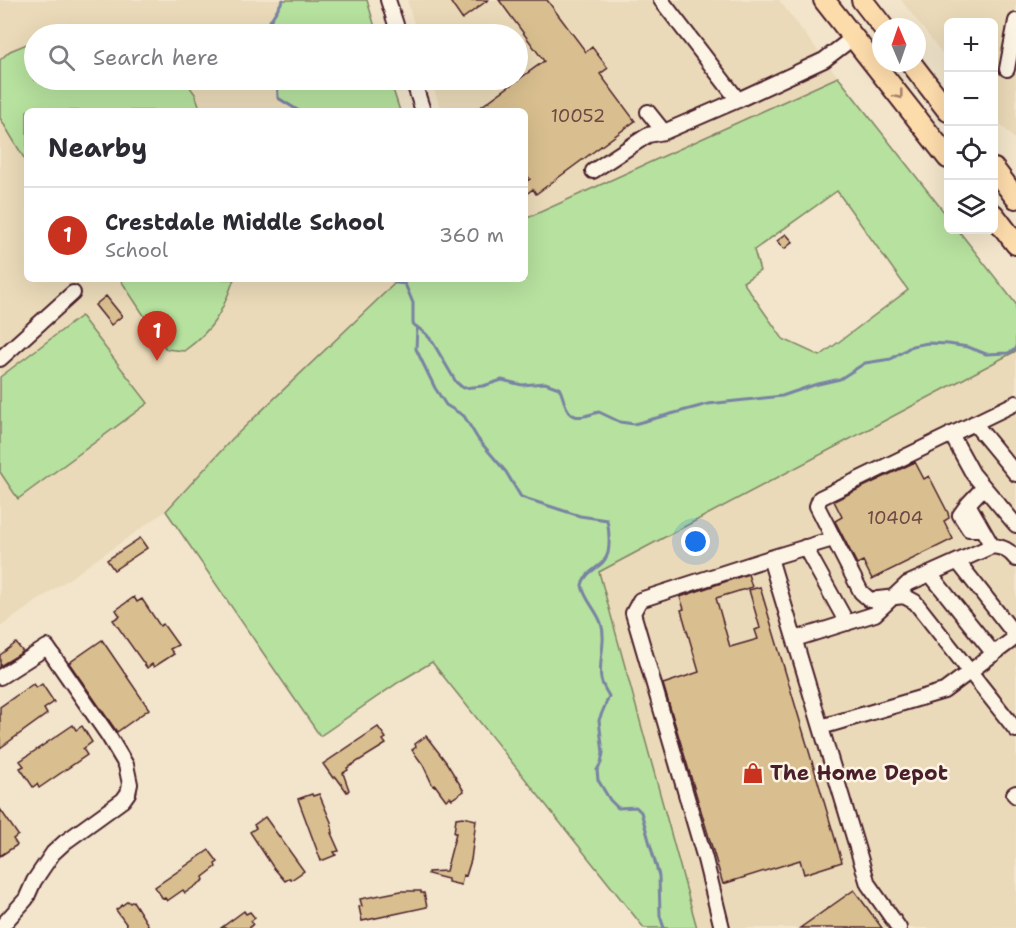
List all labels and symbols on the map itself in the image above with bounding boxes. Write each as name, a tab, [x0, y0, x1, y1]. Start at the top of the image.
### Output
north arrow	[872, 18, 926, 72]
one-way arrow	[892, 89, 903, 100]
house number: 10052	[551, 104, 605, 128]
pin: 1	[138, 312, 176, 361]
house number: 10404	[867, 506, 923, 530]
your location	[681, 527, 710, 556]
place label: The Home Depot	[770, 759, 948, 787]
shop icon: The Home Depot	[741, 761, 765, 785]

